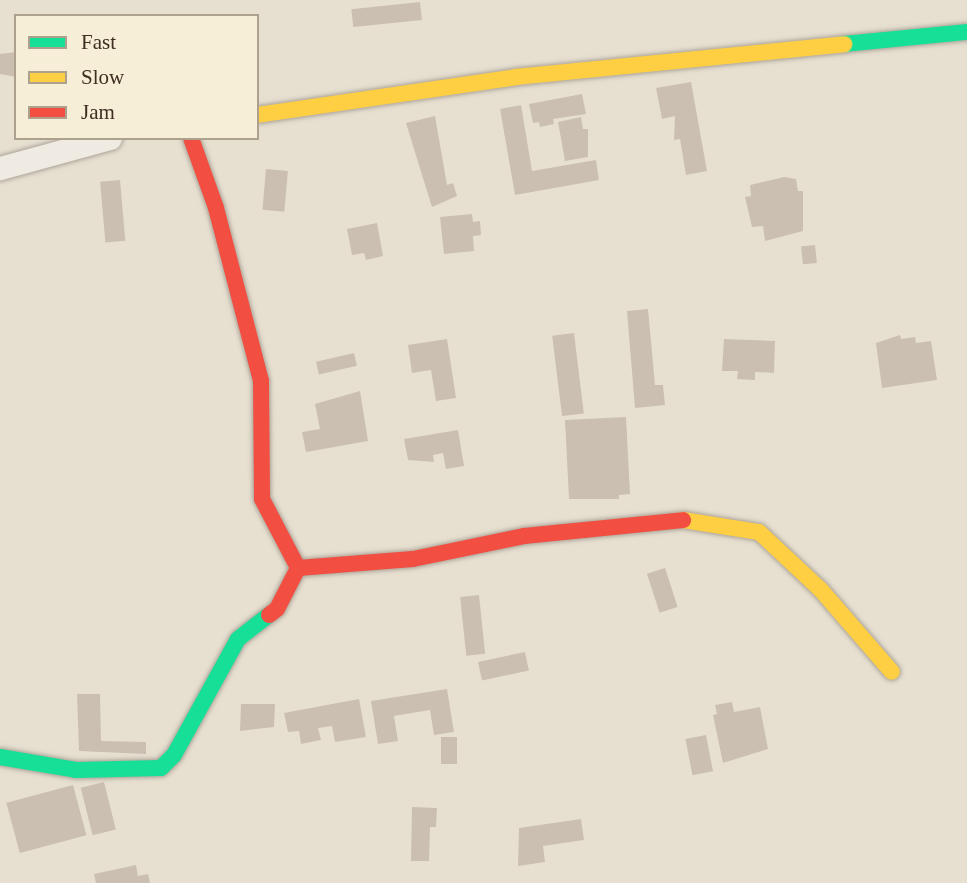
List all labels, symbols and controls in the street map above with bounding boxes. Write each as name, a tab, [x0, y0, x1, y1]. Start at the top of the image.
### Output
legend	[14, 14, 259, 140]
text: Fast	[81, 30, 116, 54]
text: Slow	[81, 65, 124, 89]
text: Jam	[81, 100, 115, 124]

